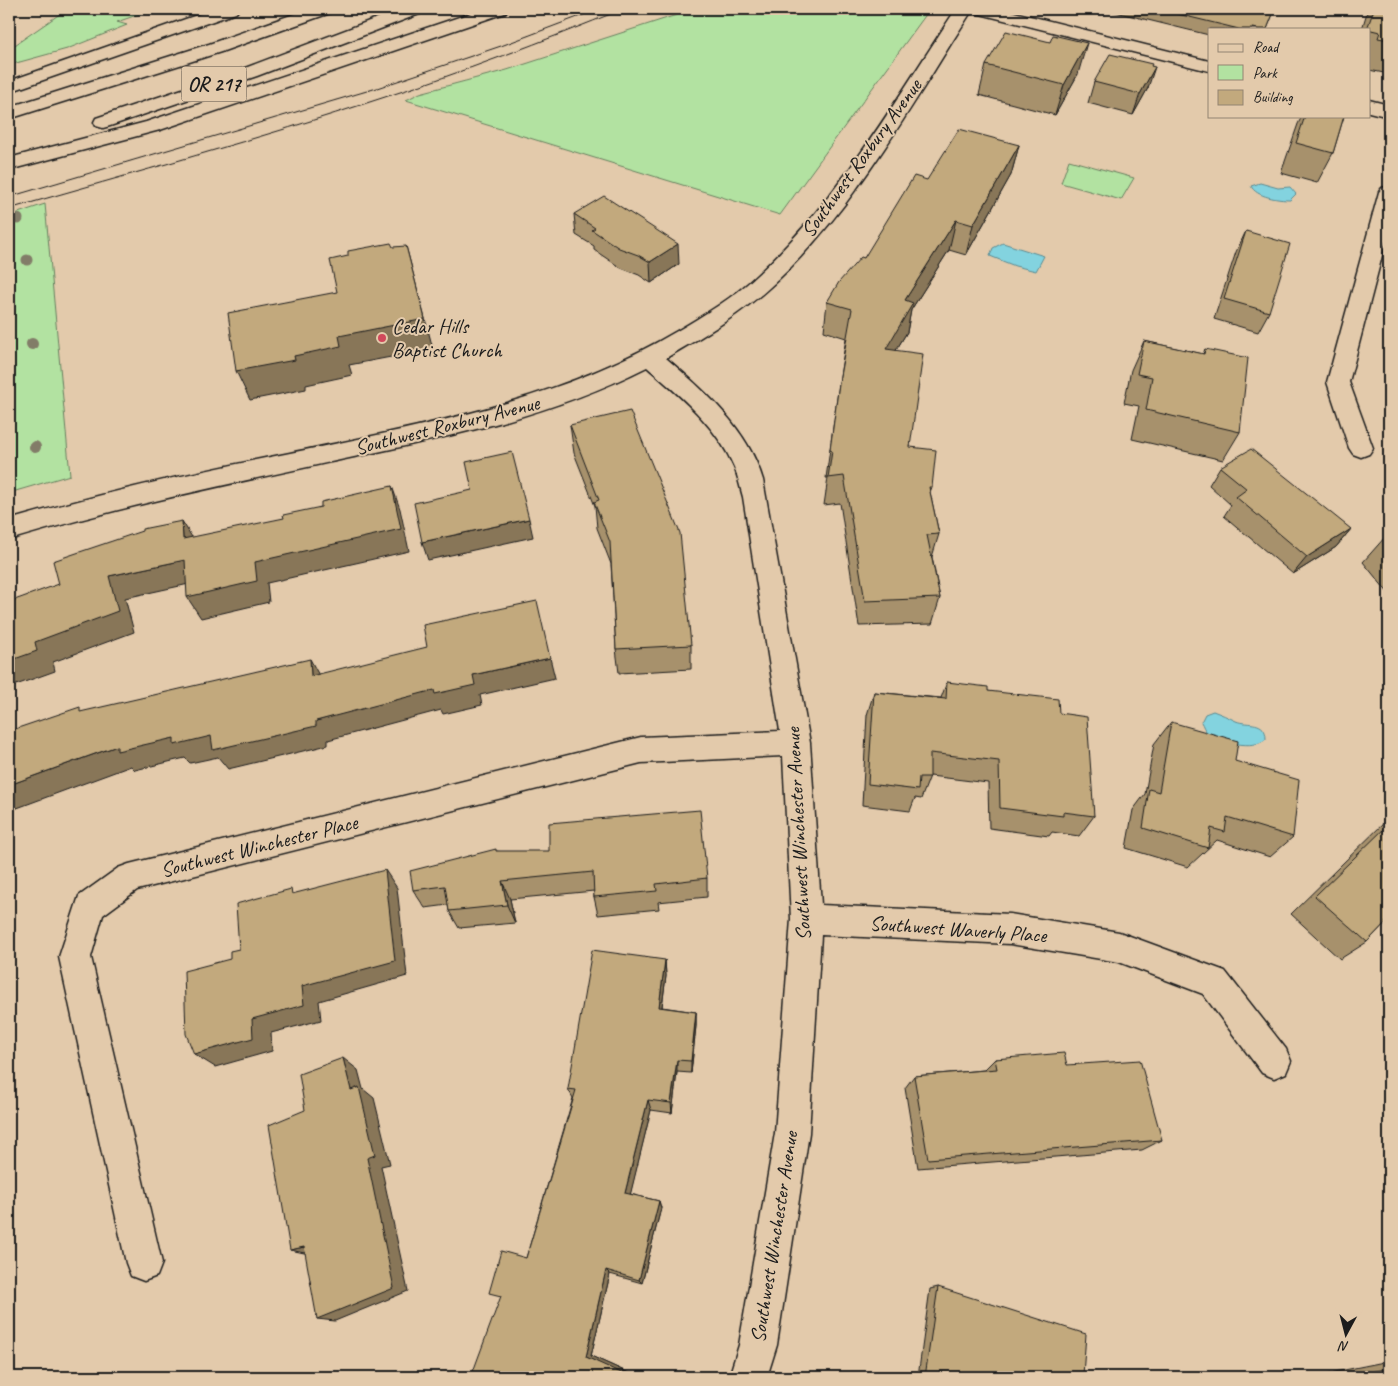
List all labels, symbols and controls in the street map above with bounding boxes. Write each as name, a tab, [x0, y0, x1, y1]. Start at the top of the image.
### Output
legend	[1208, 28, 1370, 118]
text: Road	[1253, 38, 1280, 57]
text: Park	[1253, 64, 1278, 83]
road number: OR 217	[182, 66, 246, 102]
street label: Southwest Roxbury Avenue	[795, 73, 928, 242]
text: Building	[1253, 88, 1293, 107]
place label: Cedar Hills Baptist Church	[392, 313, 503, 363]
marker: Cedar Hills Baptist Church	[376, 332, 388, 344]
street label: Southwest Roxbury Avenue	[352, 389, 543, 461]
street label: Southwest Winchester Avenue	[779, 726, 817, 941]
street label: Southwest Winchester Place	[158, 809, 361, 883]
street label: Southwest Waverly Place	[869, 910, 1048, 948]
street label: Southwest Winchester Avenue	[744, 1128, 804, 1344]
north arrow	[1320, 1308, 1370, 1358]
text: N	[1337, 1337, 1350, 1355]

